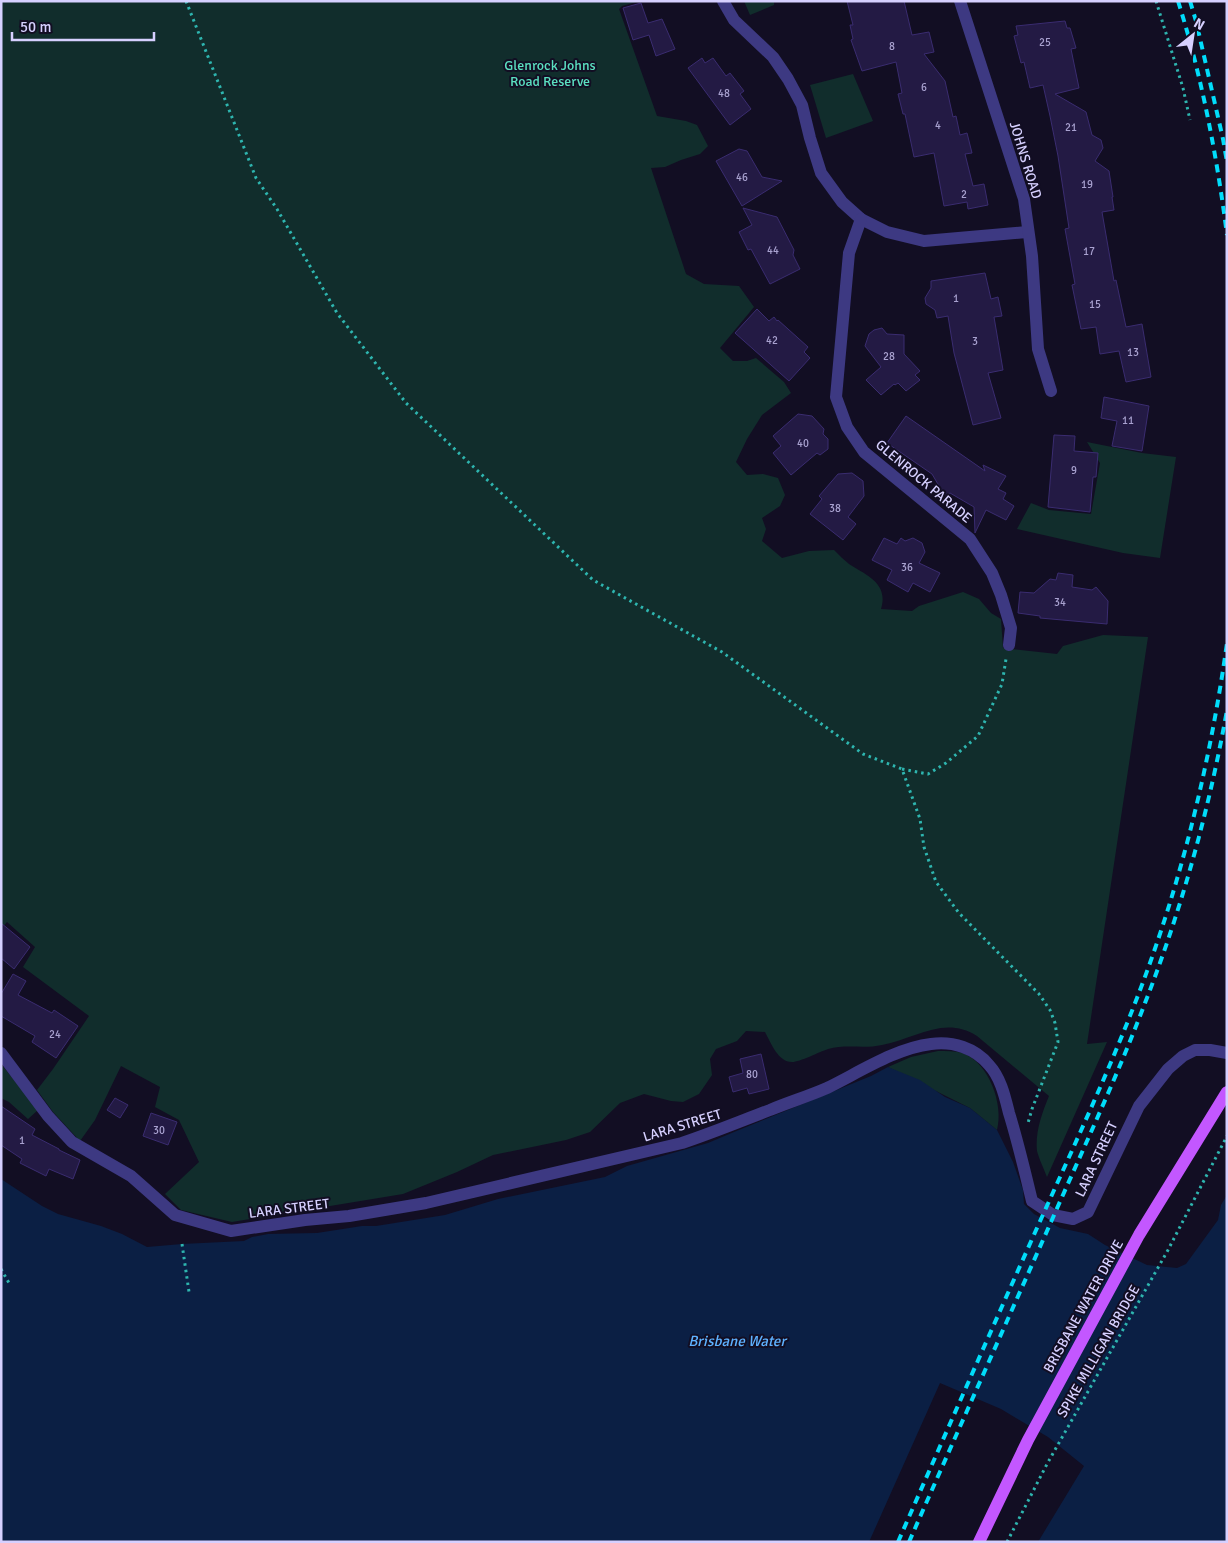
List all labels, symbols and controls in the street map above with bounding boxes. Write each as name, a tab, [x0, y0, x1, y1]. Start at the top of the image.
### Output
scale bar	[12, 10, 155, 42]
north arrow	[1168, 10, 1218, 60]
text: N	[1191, 14, 1208, 34]
text: 50 m	[20, 18, 51, 36]
house number: 25	[1039, 36, 1051, 49]
house number: 8	[889, 40, 895, 53]
park label: Glenrock Johns Road Reserve	[504, 57, 596, 90]
house number: 6	[921, 81, 927, 94]
house number: 48	[718, 87, 730, 100]
house number: 4	[935, 119, 941, 132]
street label: JOHNS ROAD	[1006, 119, 1045, 201]
house number: 21	[1065, 121, 1077, 134]
house number: 46	[736, 171, 748, 184]
house number: 19	[1081, 178, 1093, 191]
house number: 2	[961, 188, 967, 201]
house number: 44	[767, 244, 779, 257]
house number: 17	[1083, 245, 1095, 258]
house number: 1	[953, 292, 959, 305]
house number: 15	[1089, 298, 1101, 311]
house number: 42	[766, 334, 778, 347]
house number: 3	[972, 335, 978, 348]
house number: 13	[1127, 346, 1139, 359]
house number: 28	[883, 350, 895, 363]
house number: 11	[1122, 414, 1134, 427]
street label: GLENROCK PARADE	[872, 436, 975, 527]
house number: 40	[797, 437, 809, 450]
house number: 9	[1071, 464, 1077, 477]
house number: 38	[829, 502, 841, 515]
house number: 36	[901, 561, 913, 574]
house number: 34	[1054, 596, 1066, 609]
house number: 24	[49, 1028, 61, 1041]
house number: 80	[746, 1068, 758, 1081]
street label: LARA STREET	[641, 1105, 724, 1145]
street label: LARA STREET	[1072, 1119, 1121, 1200]
house number: 30	[153, 1124, 165, 1137]
house number: 1	[19, 1134, 25, 1147]
street label: LARA STREET	[248, 1195, 331, 1222]
street label: BRISBANE WATER DRIVE	[1040, 1237, 1127, 1376]
street label: SPIKE MILLIGAN BRIDGE	[1054, 1282, 1143, 1421]
water label: Brisbane Water	[688, 1332, 788, 1350]

